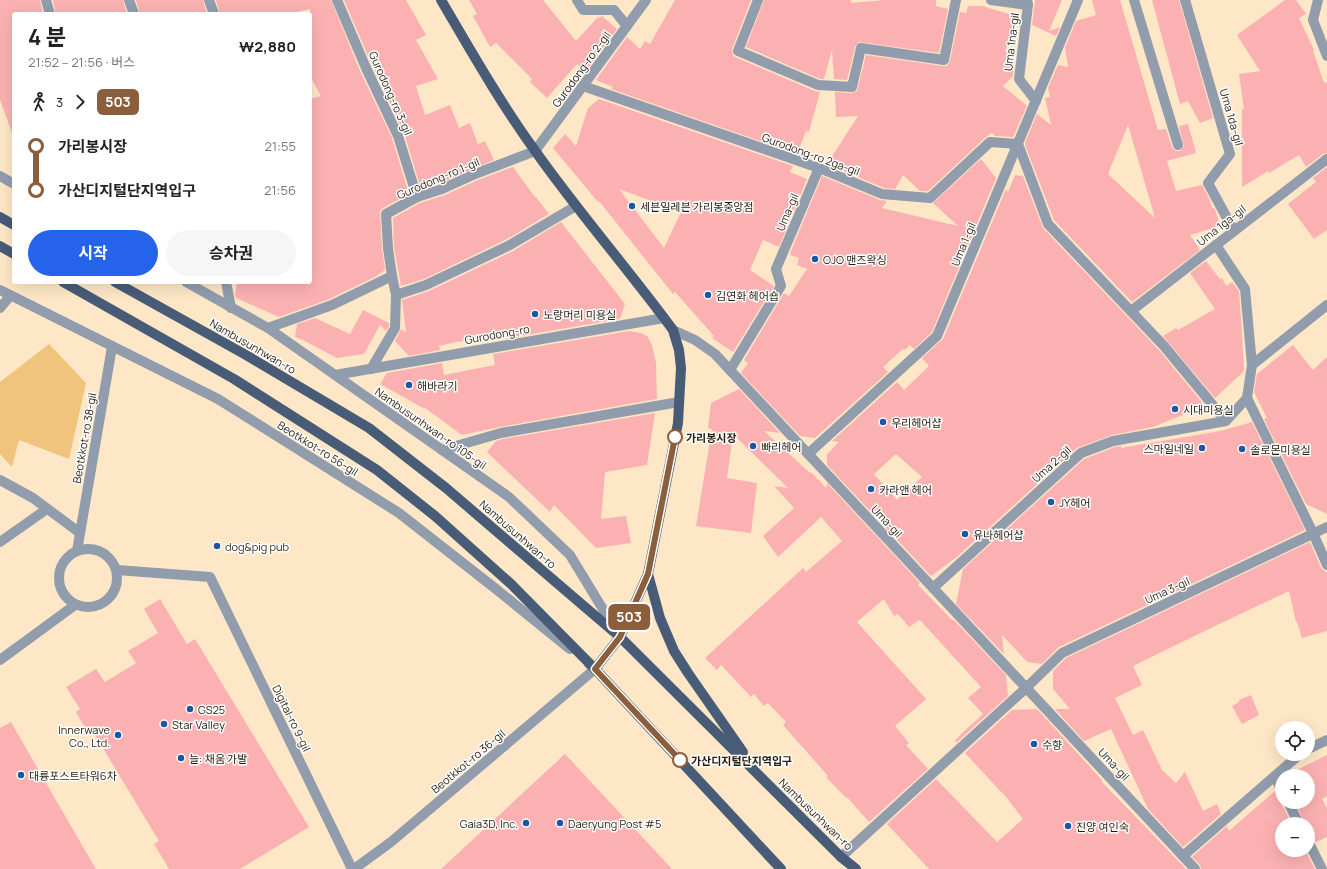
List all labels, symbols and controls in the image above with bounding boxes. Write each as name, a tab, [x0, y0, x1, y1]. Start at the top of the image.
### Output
street label: Uma 1na-gil	[1000, 12, 1022, 72]
text: 4 분	[28, 22, 66, 52]
street label: Gurodong-ro 2-gil	[548, 28, 614, 110]
text: ₩2,880	[239, 36, 296, 57]
street label: Gurodong-ro 3-gil	[366, 49, 416, 137]
text: 21:52 – 21:56 · 버스	[28, 53, 135, 71]
street label: Uma 1da-gil	[1217, 87, 1247, 147]
icon: walk	[28, 91, 50, 113]
icon: forward	[69, 91, 91, 113]
text: 503	[105, 92, 131, 111]
text: 3	[56, 93, 63, 111]
street label: Gurodong-ro 2ga-gil	[760, 129, 862, 179]
text: 가리봉시장	[58, 136, 127, 157]
text: 21:55	[265, 137, 296, 155]
street label: Gurodong-ro 1-gil	[394, 154, 482, 202]
text: 가산디지털단지역입구	[58, 180, 196, 201]
text: 21:56	[264, 181, 296, 199]
street label: Uma-gil	[772, 191, 802, 233]
place label: 세븐일레븐 가리봉중앙점	[640, 199, 754, 214]
marker: 세븐일레븐 가리봉중앙점	[627, 201, 637, 211]
street label: Uma 1ga-gil	[1193, 201, 1249, 249]
street label: Uma 1-gil	[947, 220, 979, 268]
button: 시작	[28, 230, 158, 276]
button: 승차권	[166, 230, 296, 276]
place label: OJO 맨즈왁싱	[823, 252, 887, 267]
marker: OJO 맨즈왁싱	[810, 254, 820, 264]
place label: 김연화 헤어숍	[716, 288, 779, 303]
marker: 김연화 헤어숍	[703, 290, 713, 300]
place label: 노랑머리 미용실	[543, 307, 616, 322]
marker: 노랑머리 미용실	[530, 309, 540, 319]
street label: Nambusunhwan-ro	[207, 315, 299, 377]
street label: Gurodong-ro	[463, 321, 531, 347]
place label: 해바라기	[417, 378, 457, 393]
marker: 해바라기	[404, 380, 414, 390]
street label: Nambusunhwan-ro 105-gil	[372, 384, 490, 472]
street label: Beotkkot-ro 38-gil	[69, 392, 99, 484]
place label: 시대미용실	[1183, 402, 1234, 417]
marker: 시대미용실	[1170, 404, 1180, 414]
place label: 우리헤어샵	[891, 415, 942, 430]
street label: Beotkkot-ro 56-gil	[275, 417, 361, 479]
marker: 우리헤어샵	[878, 417, 888, 427]
marker: 가리봉시장	[667, 429, 683, 445]
place label: 가리봉시장	[686, 430, 737, 445]
place label: 빠리헤어	[761, 439, 801, 454]
marker: 빠리헤어	[748, 441, 758, 451]
place label: 스마일네일	[1143, 441, 1194, 456]
street label: Uma 2-gil	[1028, 442, 1074, 486]
place label: 솔로몬미용실	[1250, 442, 1311, 457]
marker: 스마일네일	[1197, 443, 1207, 453]
marker: 솔로몬미용실	[1237, 444, 1247, 454]
place label: 카라앤 헤어	[879, 482, 932, 497]
marker: 카라앤 헤어	[866, 484, 876, 494]
place label: JY헤어	[1059, 495, 1090, 510]
street label: Nambusunhwan-ro	[476, 496, 560, 572]
marker: JY헤어	[1046, 497, 1056, 507]
street label: Uma-gil	[868, 501, 906, 541]
place label: 유나헤어샵	[973, 527, 1024, 542]
marker: 유나헤어샵	[960, 529, 970, 539]
place label: dog&pig pub	[225, 539, 290, 554]
marker: dog&pig pub	[212, 541, 222, 551]
street label: Uma 3-gil	[1142, 573, 1192, 607]
line badge: 503	[606, 604, 652, 630]
text: 503	[616, 607, 642, 626]
street label: Digital-ro 9-gil	[269, 682, 315, 754]
place label: GS25	[198, 702, 225, 717]
marker: GS25	[185, 704, 195, 714]
place label: Star Valley	[172, 717, 225, 732]
marker: Star Valley	[159, 719, 169, 729]
map controls	[1275, 721, 1315, 857]
button: locate	[1275, 721, 1315, 761]
place label: Innerwave Co., Ltd.	[58, 722, 111, 750]
street label: Beotkkot-ro 36-gil	[428, 726, 508, 796]
marker: Innerwave Co., Ltd.	[113, 730, 123, 740]
place label: 수향	[1042, 737, 1062, 752]
marker: 수향	[1029, 739, 1039, 749]
street label: Uma-gil	[1095, 744, 1133, 784]
place label: 늘: 채움 가발	[189, 751, 247, 766]
marker: 가산디지털단지역입구	[672, 752, 688, 768]
marker: 늘: 채움 가발	[176, 753, 186, 763]
place label: 가산디지털단지역입구	[691, 753, 792, 768]
place label: 대륭포스트타워6차	[29, 768, 117, 783]
button: +	[1275, 769, 1315, 809]
marker: 대륭포스트타워6차	[16, 770, 26, 780]
street label: Nambusunhwan-ro	[776, 775, 856, 853]
place label: Gaia3D, Inc.	[460, 816, 518, 831]
place label: Daeryung Post #5	[568, 816, 661, 831]
button: −	[1275, 817, 1315, 857]
marker: Gaia3D, Inc.	[521, 818, 531, 828]
marker: Daeryung Post #5	[555, 818, 565, 828]
place label: 진양 여인숙	[1076, 819, 1129, 834]
marker: 진양 여인숙	[1063, 821, 1073, 831]

